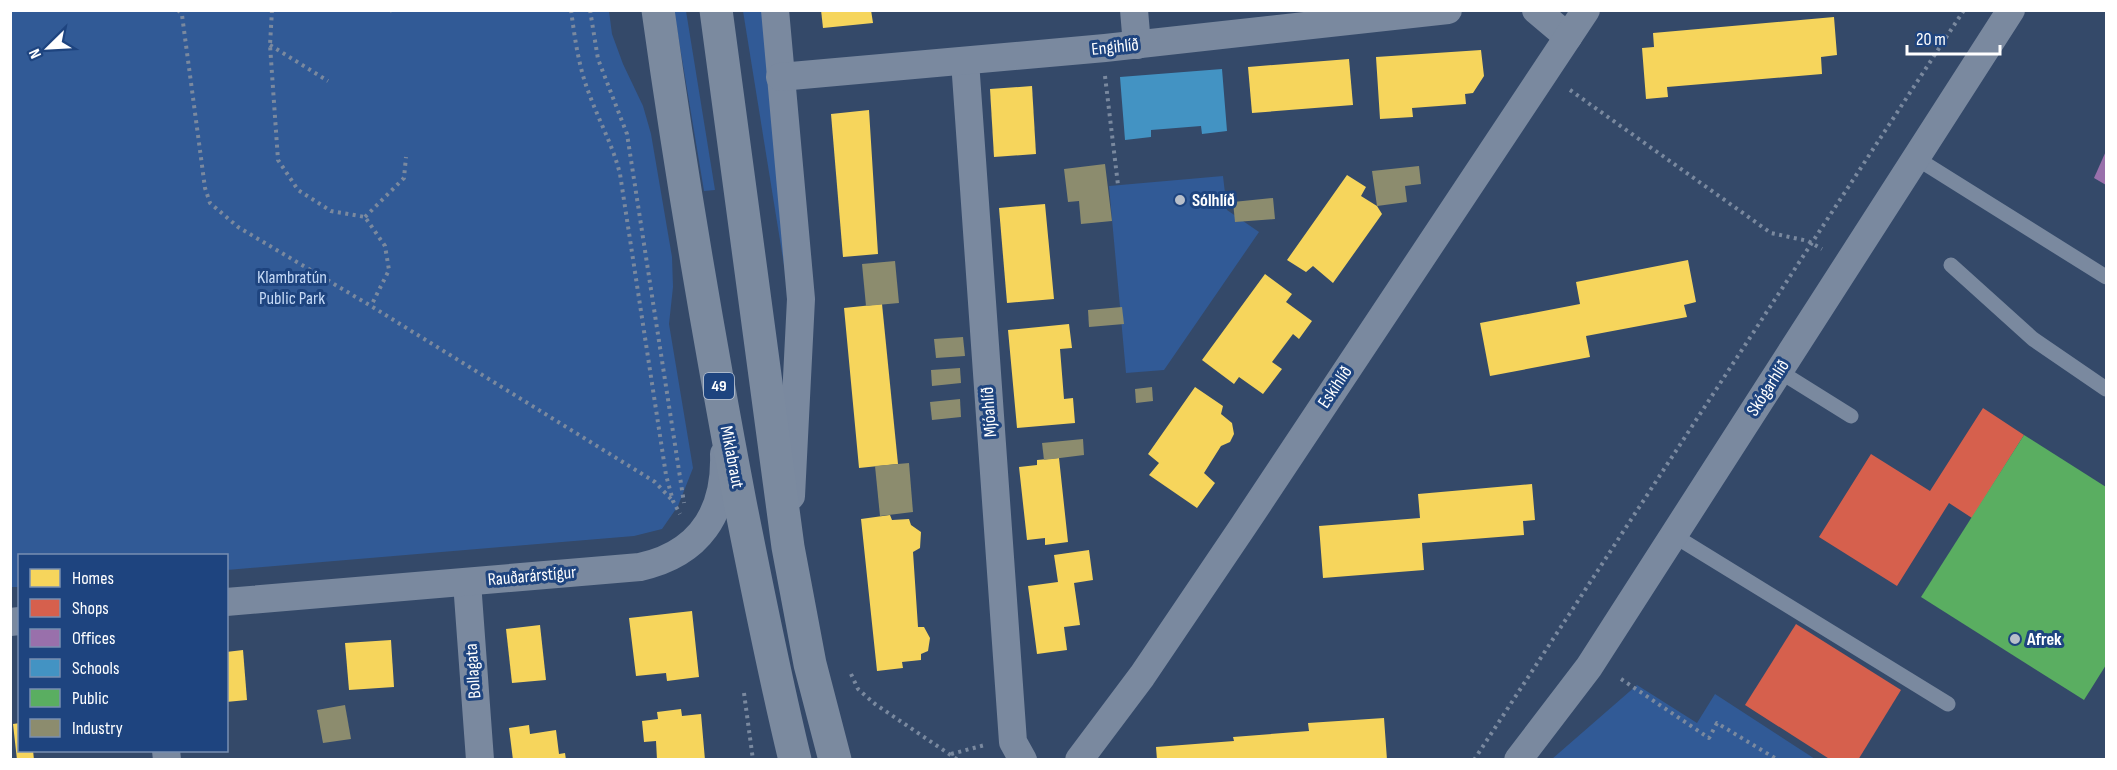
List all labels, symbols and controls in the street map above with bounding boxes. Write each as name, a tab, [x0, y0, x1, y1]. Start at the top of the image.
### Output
north arrow	[18, 18, 78, 78]
scale bar	[1907, 18, 2000, 56]
text: 20 m	[1916, 29, 1946, 50]
street label: Engihlíð	[1090, 34, 1140, 60]
text: N	[25, 46, 46, 61]
place label: Sólhlíð	[1192, 190, 1235, 211]
marker: Sólhlíð	[1173, 193, 1187, 207]
park label: Klambratún Public Park	[257, 267, 327, 309]
street label: Skógarhlíð	[1742, 356, 1794, 420]
street label: Eskihlíð	[1313, 362, 1357, 412]
road number: 49	[704, 373, 734, 399]
street label: Mjóahlíð	[977, 386, 1001, 438]
street label: Miklabraut	[716, 424, 748, 491]
legend	[18, 554, 228, 752]
street label: Rauðarárstígur	[487, 562, 577, 590]
text: Homes	[72, 568, 114, 589]
text: Shops	[72, 598, 109, 619]
text: Offices	[72, 628, 115, 649]
place label: Afrek	[2026, 629, 2062, 650]
marker: Afrek	[2008, 632, 2022, 646]
street label: Bollagata	[461, 643, 485, 699]
text: Schools	[72, 658, 119, 679]
text: Public	[72, 688, 109, 709]
text: Industry	[72, 718, 123, 739]

